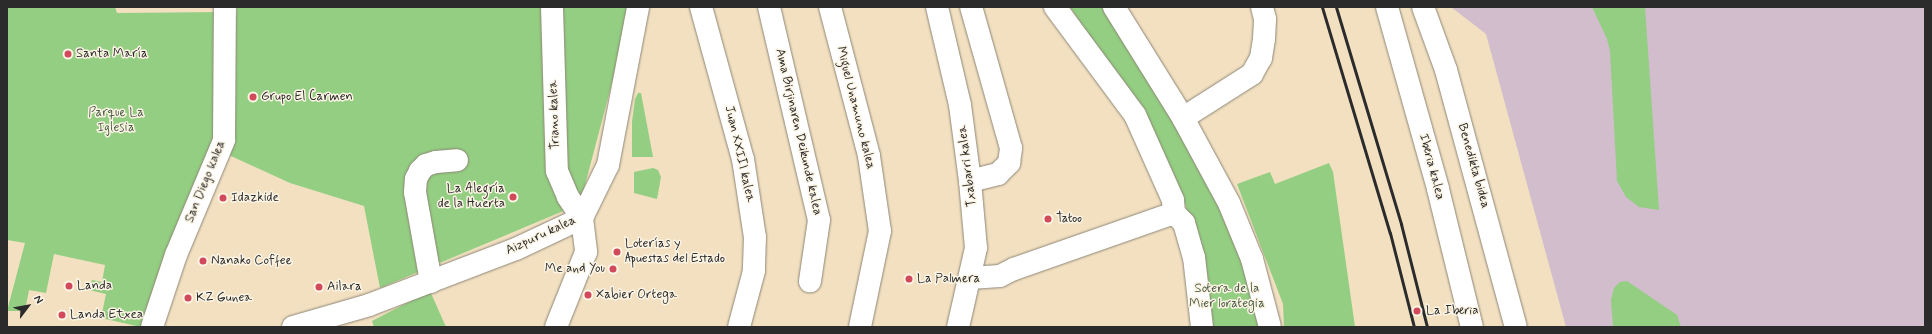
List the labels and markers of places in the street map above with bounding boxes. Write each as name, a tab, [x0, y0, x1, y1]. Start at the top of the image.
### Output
place label: Santa María	[76, 46, 147, 62]
marker: Santa María	[63, 49, 73, 59]
place label: Grupo El Carmen	[261, 89, 357, 105]
marker: Grupo El Carmen	[248, 92, 258, 102]
place label: La Alegría de la Huerta	[436, 182, 505, 213]
place label: Idazkide	[231, 190, 279, 206]
marker: La Alegría de la Huerta	[508, 192, 518, 202]
marker: Idazkide	[218, 193, 228, 203]
place label: Tatoo	[1056, 211, 1082, 227]
marker: Tatoo	[1043, 214, 1053, 224]
place label: Loterías y Apuestas del Estado	[625, 237, 726, 268]
marker: Loterías y Apuestas del Estado	[612, 247, 622, 257]
place label: Nanako Coffee	[211, 253, 292, 269]
marker: Nanako Coffee	[198, 256, 208, 266]
place label: Me and You	[543, 261, 605, 277]
marker: Me and You	[608, 264, 618, 274]
place label: La Palmera	[917, 271, 985, 287]
marker: La Palmera	[904, 274, 914, 284]
place label: Landa	[77, 278, 112, 294]
place label: Ailara	[327, 279, 362, 295]
marker: Landa	[64, 281, 74, 291]
marker: Ailara	[314, 282, 324, 292]
place label: Xabier Ortega	[596, 287, 677, 303]
place label: KZ Gunea	[196, 290, 252, 306]
marker: Xabier Ortega	[583, 290, 593, 300]
marker: KZ Gunea	[183, 293, 193, 303]
place label: La Iberia	[1426, 303, 1478, 319]
marker: La Iberia	[1411, 305, 1423, 317]
place label: Landa Etxea	[70, 307, 144, 323]
marker: Landa Etxea	[57, 310, 67, 320]

